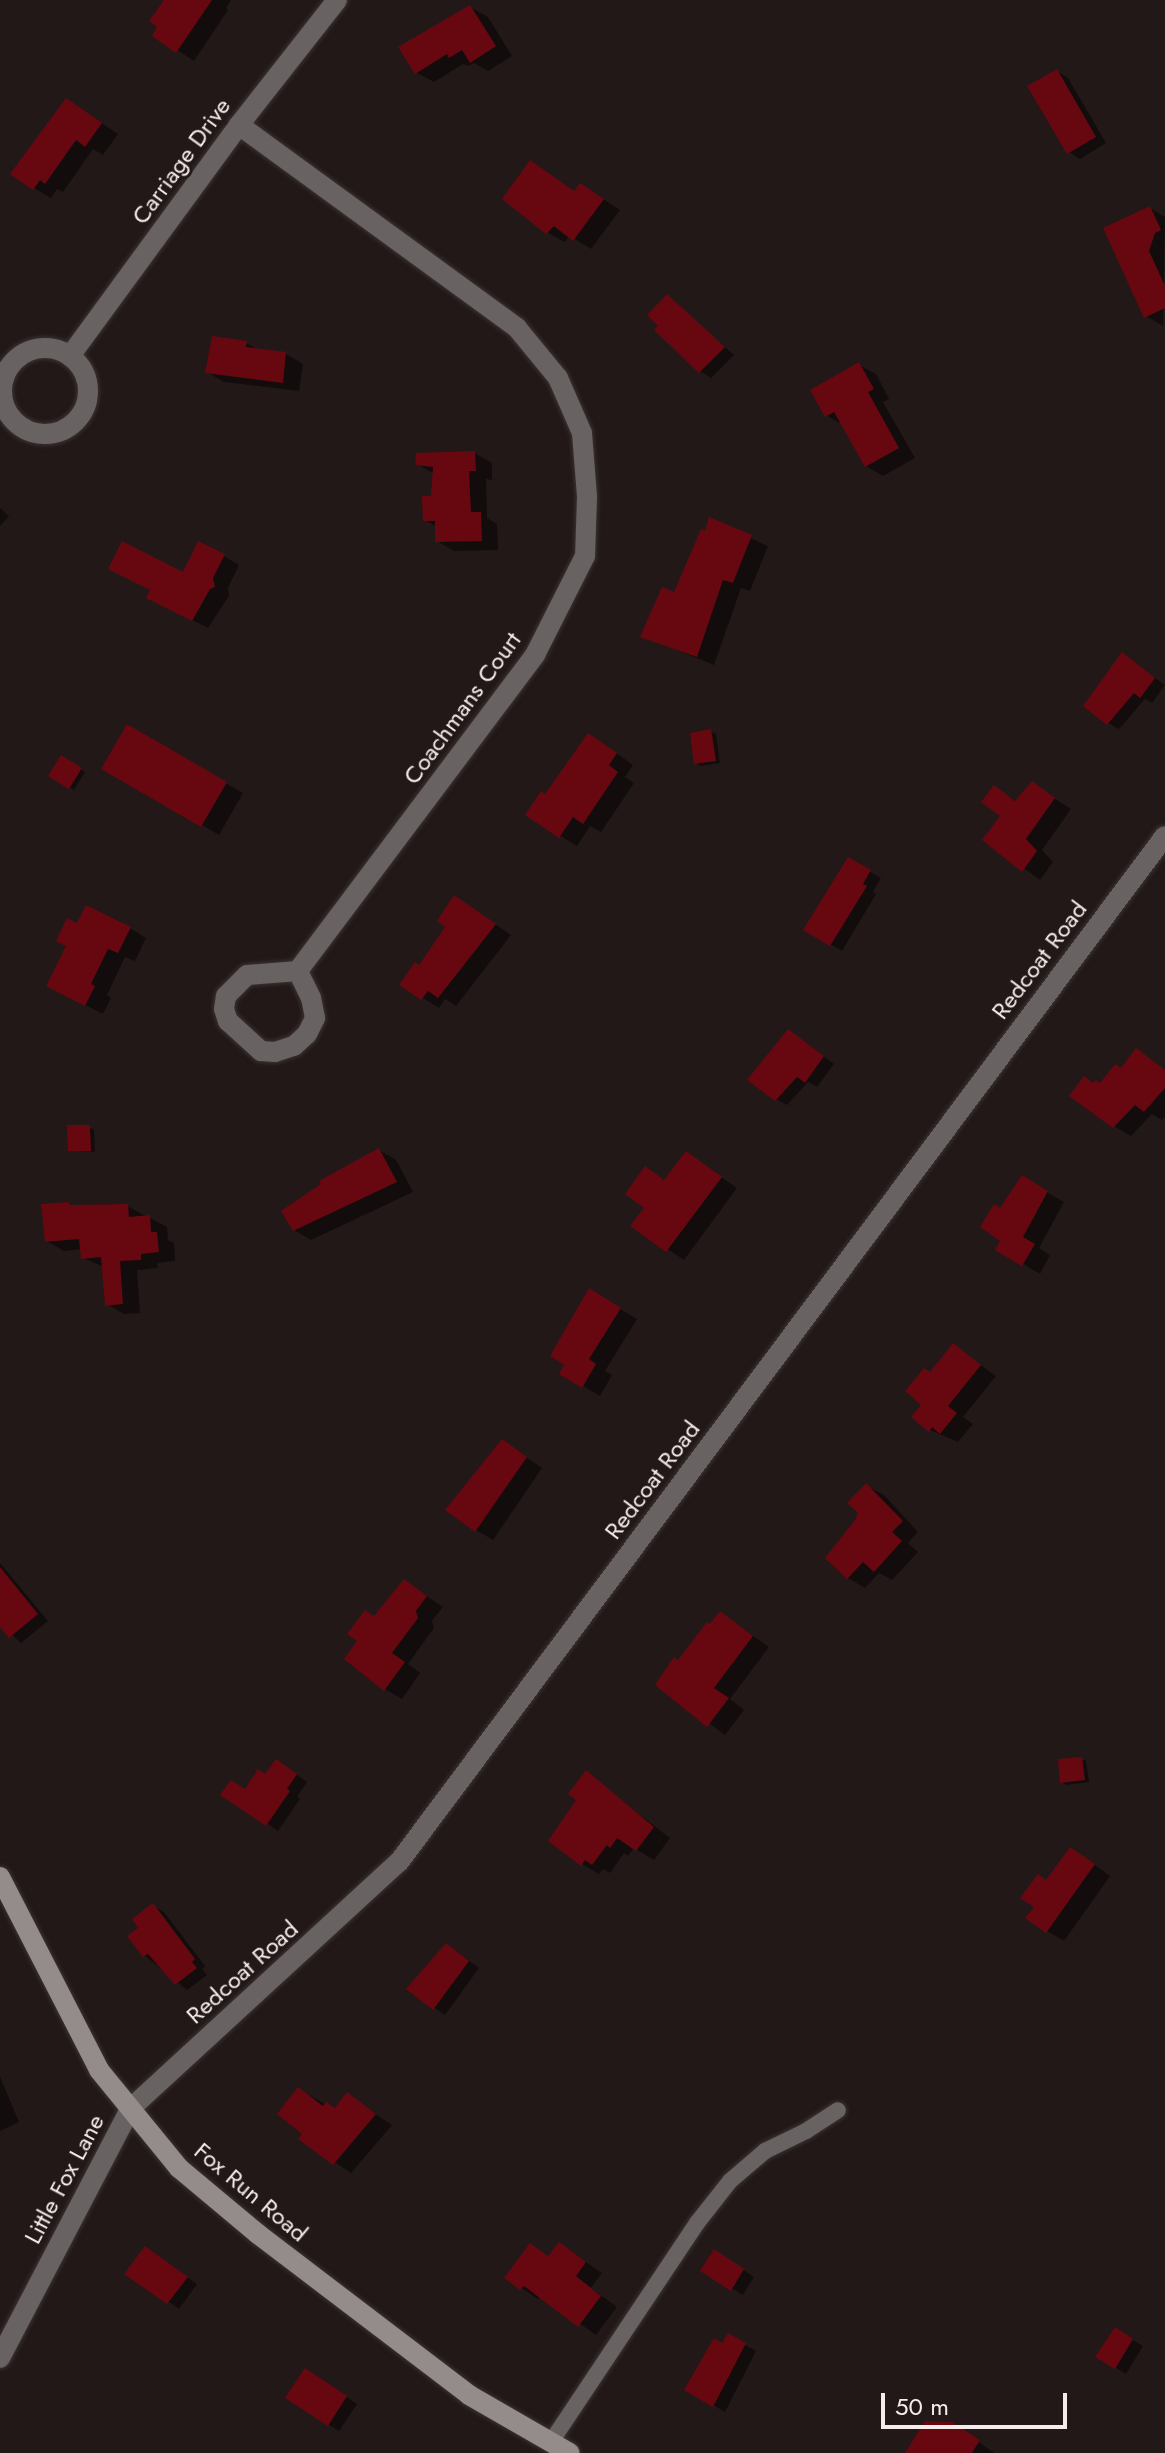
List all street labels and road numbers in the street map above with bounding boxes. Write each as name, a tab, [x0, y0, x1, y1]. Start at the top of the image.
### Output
street label: Carriage Drive	[126, 92, 236, 230]
street label: Coachmans Court	[397, 626, 527, 790]
street label: Redcoat Road	[985, 895, 1093, 1025]
street label: Redcoat Road	[598, 1415, 706, 1545]
street label: Redcoat Road	[180, 1914, 304, 2030]
street label: Little Fox Lane	[18, 2109, 110, 2249]
street label: Fox Run Road	[189, 2136, 313, 2248]

